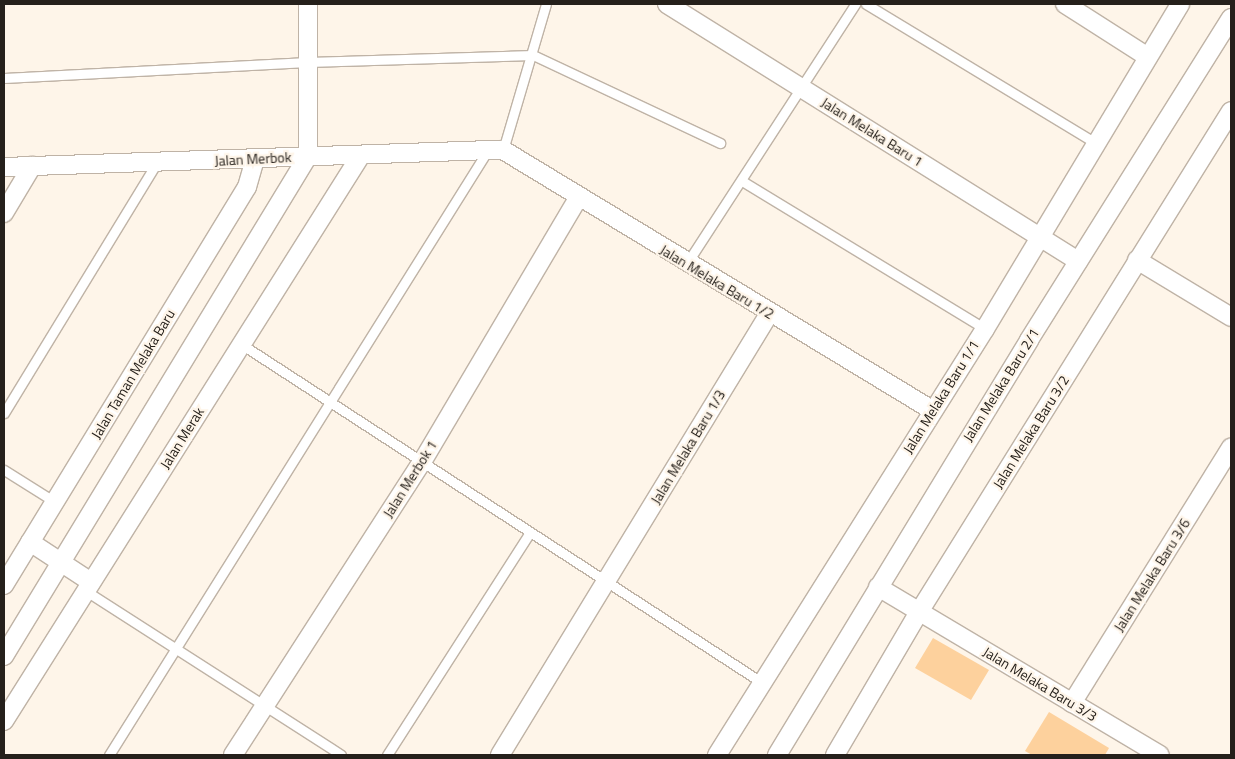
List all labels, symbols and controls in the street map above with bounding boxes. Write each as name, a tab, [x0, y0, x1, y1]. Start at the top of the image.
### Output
street label: Jalan Melaka Baru 1	[818, 94, 926, 170]
street label: Jalan Merbok	[214, 149, 292, 169]
street label: Jalan Melaka Baru 1/2	[657, 241, 777, 323]
street label: Jalan Taman Melaka Baru	[88, 306, 178, 442]
street label: Jalan Melaka Baru 2/1	[959, 325, 1043, 445]
street label: Jalan Melaka Baru 1/1	[899, 337, 983, 457]
street label: Jalan Melaka Baru 3/2	[989, 372, 1073, 492]
street label: Jalan Melaka Baru 1/3	[647, 387, 729, 507]
street label: Jalan Merak	[157, 404, 207, 472]
street label: Jalan Merbok 1	[380, 437, 440, 521]
street label: Jalan Melaka Baru 3/6	[1110, 515, 1194, 635]
street label: Jalan Melaka Baru 3/3	[980, 643, 1100, 725]

